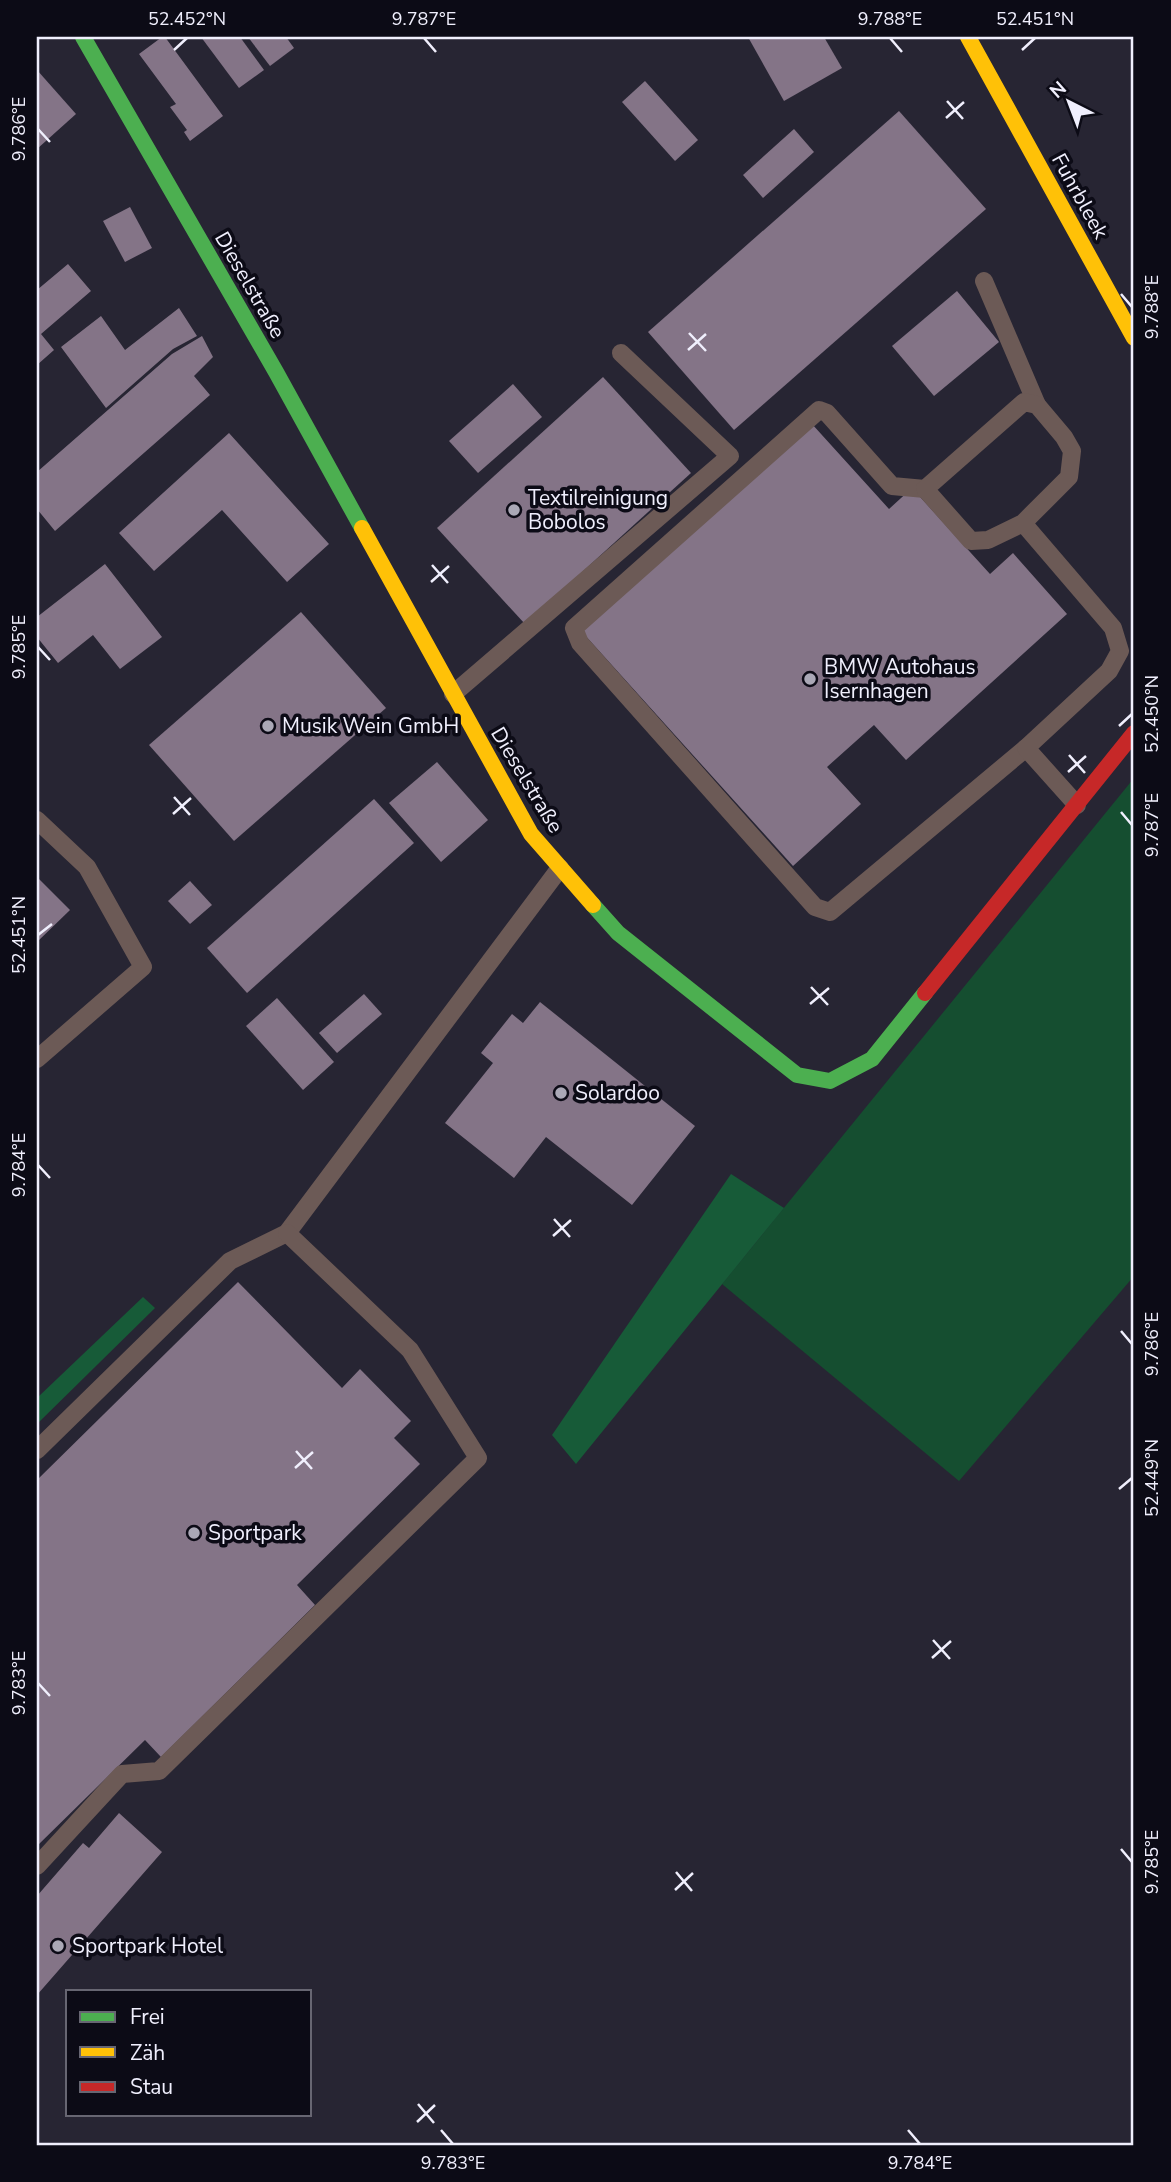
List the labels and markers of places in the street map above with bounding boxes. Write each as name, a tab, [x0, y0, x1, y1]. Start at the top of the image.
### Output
place label: Textilreinigung Bobolos	[528, 484, 668, 536]
marker: Textilreinigung Bobolos	[506, 502, 522, 518]
place label: BMW Autohaus Isernhagen	[824, 653, 976, 705]
marker: BMW Autohaus Isernhagen	[802, 671, 818, 687]
place label: Musik Wein GmbH	[282, 712, 459, 740]
marker: Musik Wein GmbH	[260, 718, 276, 734]
place label: Solardoo	[575, 1079, 660, 1107]
marker: Solardoo	[553, 1085, 569, 1101]
place label: Sportpark	[208, 1519, 302, 1547]
marker: Sportpark	[186, 1525, 202, 1541]
place label: Sportpark Hotel	[72, 1932, 224, 1960]
marker: Sportpark Hotel	[50, 1938, 66, 1954]

